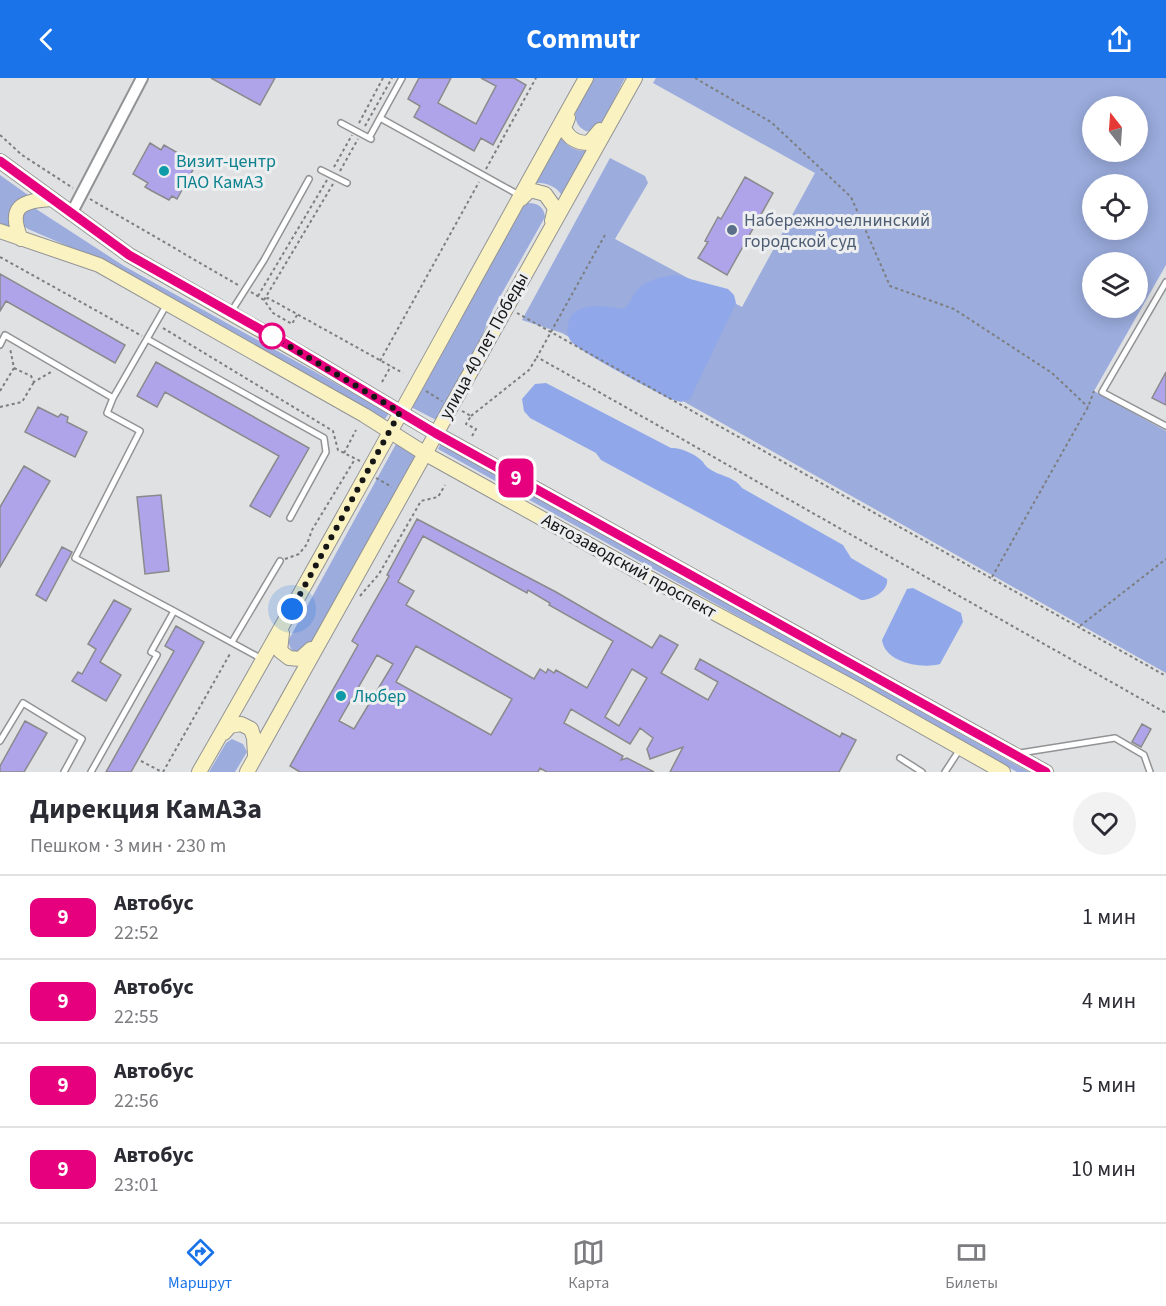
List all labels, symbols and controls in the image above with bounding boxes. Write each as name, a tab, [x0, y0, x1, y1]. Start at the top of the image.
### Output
text: Commutr	[526, 20, 640, 59]
icon: back	[30, 23, 63, 56]
icon: share	[1103, 23, 1136, 56]
north arrow	[1082, 96, 1148, 162]
map controls	[1082, 96, 1148, 318]
place label: Визит-центр ПАО КамАЗ	[176, 149, 276, 195]
marker: Визит-центр ПАО КамАЗ	[157, 164, 171, 178]
button: locate	[1082, 174, 1148, 240]
place label: Набережночелнинский городской суд	[744, 208, 930, 254]
marker: Набережночелнинский городской суд	[725, 223, 739, 237]
button: layers	[1082, 252, 1148, 318]
street label: улица 40 лет Победы	[433, 268, 535, 424]
unlabelled marker	[259, 323, 285, 349]
line badge: 9	[496, 458, 536, 498]
text: 9	[510, 463, 522, 493]
street label: Автозаводский проспект	[537, 507, 721, 625]
your location	[277, 594, 307, 624]
place label: Любер	[353, 684, 406, 709]
marker: Любер	[334, 689, 348, 703]
text: Дирекция КамАЗа	[30, 789, 262, 829]
button: heart	[1073, 792, 1136, 855]
text: Пешком · 3 мин · 230 m	[30, 832, 226, 860]
text: Автобус	[114, 887, 194, 919]
text: 1 мин	[1082, 901, 1136, 933]
text: 9	[57, 902, 69, 932]
text: 22:52	[114, 919, 159, 947]
text: Автобус	[114, 971, 194, 1003]
text: 4 мин	[1082, 985, 1136, 1017]
text: 9	[57, 986, 69, 1016]
text: 22:55	[114, 1003, 159, 1031]
text: Автобус	[114, 1055, 194, 1087]
text: 5 мин	[1082, 1069, 1136, 1101]
text: 9	[57, 1070, 69, 1100]
text: 22:56	[114, 1087, 159, 1115]
text: Автобус	[114, 1139, 194, 1171]
text: 10 мин	[1071, 1153, 1136, 1185]
text: 9	[57, 1154, 69, 1184]
text: 23:01	[114, 1171, 159, 1199]
tab: Маршрут	[168, 1236, 232, 1294]
tab: Карта	[568, 1236, 609, 1294]
tab: Билеты	[945, 1236, 998, 1294]

